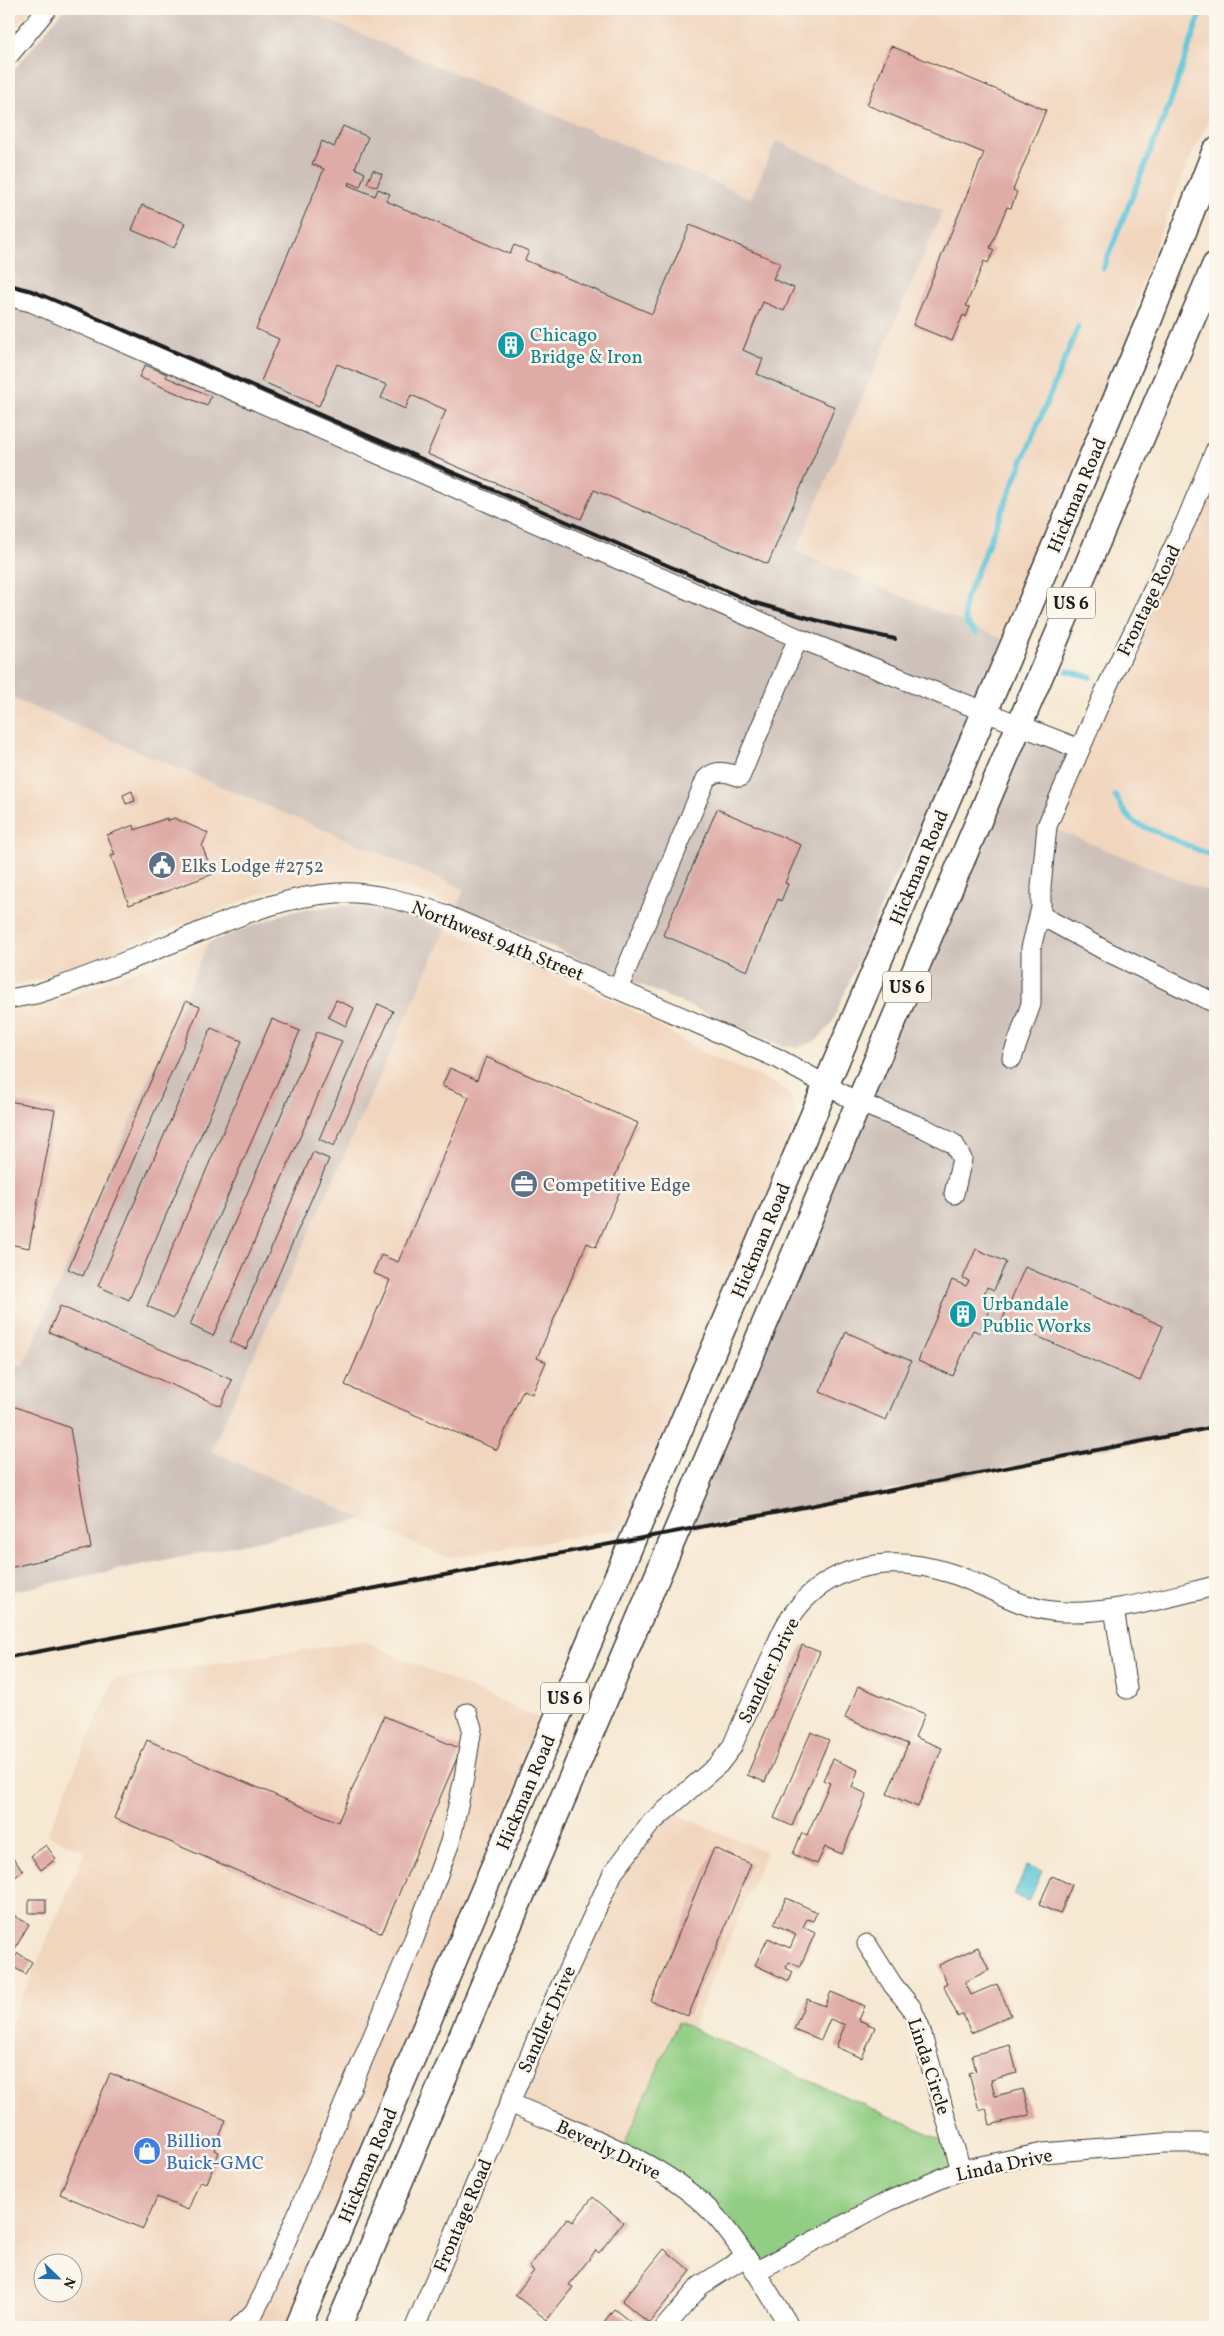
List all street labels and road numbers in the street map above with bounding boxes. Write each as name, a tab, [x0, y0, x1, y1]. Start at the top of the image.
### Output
street label: Hickman Road	[1042, 434, 1114, 557]
street label: Frontage Road	[1112, 541, 1188, 661]
road number: US 6	[1047, 588, 1095, 618]
street label: Hickman Road	[884, 806, 956, 929]
street label: Northwest 94th Street	[407, 895, 588, 988]
road number: US 6	[883, 972, 931, 1002]
street label: Hickman Road	[726, 1179, 798, 1302]
street label: Sandler Drive	[733, 1614, 807, 1728]
road number: US 6	[541, 1682, 589, 1714]
street label: Hickman Road	[491, 1731, 563, 1854]
street label: Sandler Drive	[513, 1962, 583, 2078]
street label: Linda Circle	[900, 2015, 956, 2118]
street label: Hickman Road	[333, 2104, 405, 2227]
street label: Beverly Drive	[552, 2114, 665, 2187]
street label: Linda Drive	[954, 2143, 1055, 2189]
street label: Frontage Road	[428, 2155, 499, 2277]

